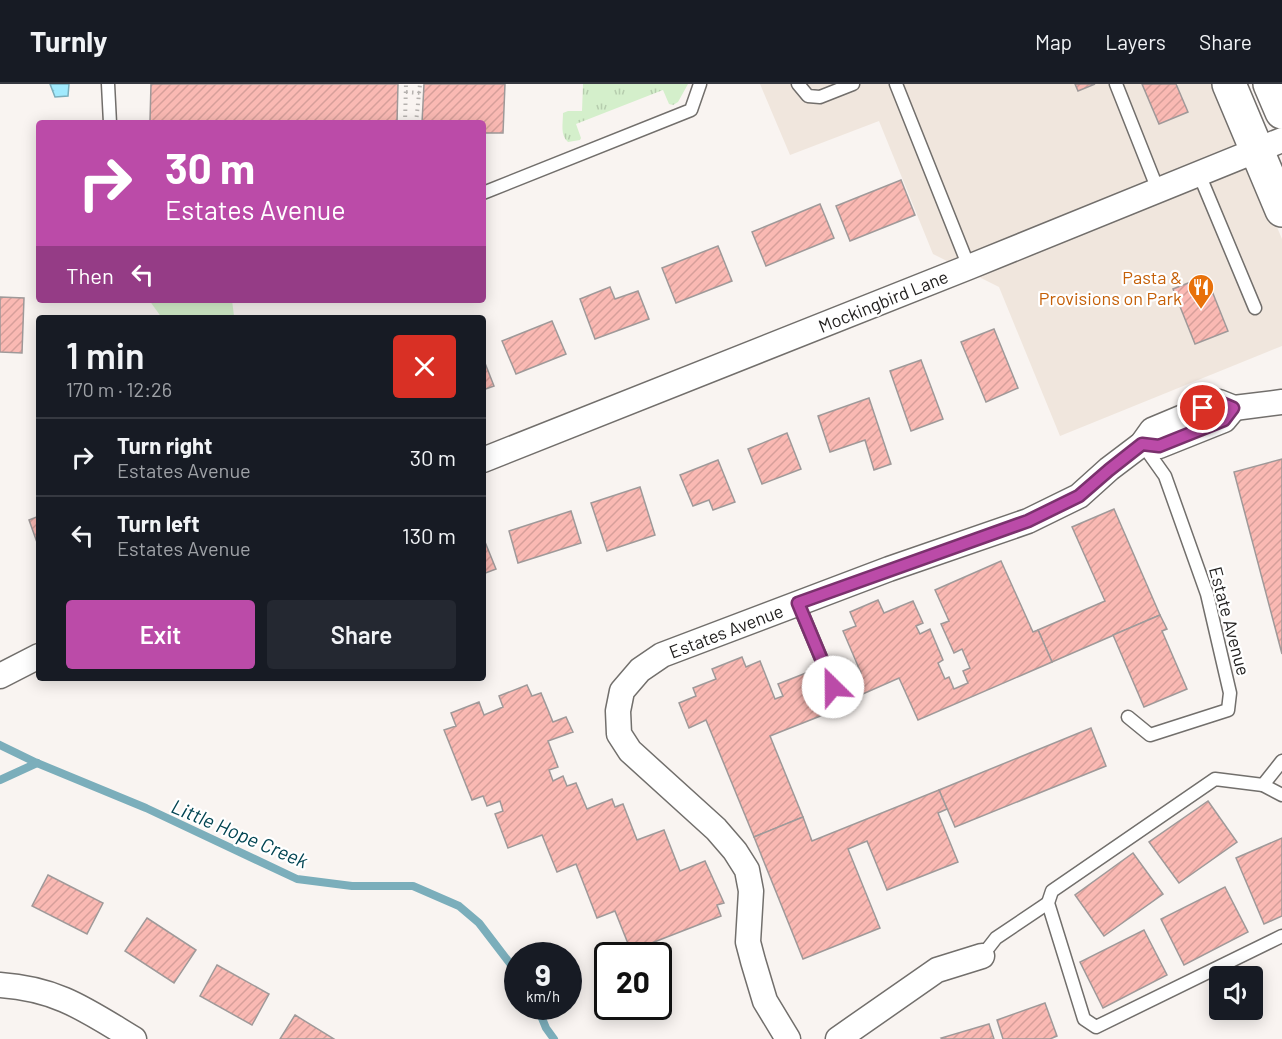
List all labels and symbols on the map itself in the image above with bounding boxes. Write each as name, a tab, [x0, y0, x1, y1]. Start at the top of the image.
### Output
street label: Mockingbird Lane	[815, 265, 951, 337]
place label: Pasta & Provisions on Park	[1039, 266, 1182, 309]
restaurant icon: Pasta & Provisions on Park	[1186, 272, 1216, 310]
pin	[1177, 382, 1228, 433]
street label: Estate Avenue	[1205, 564, 1255, 678]
street label: Estates Avenue	[666, 599, 786, 663]
position arrow	[801, 655, 865, 719]
water label: Little Hope Creek	[168, 793, 312, 873]
speed limit sign: 20	[594, 942, 672, 1020]

